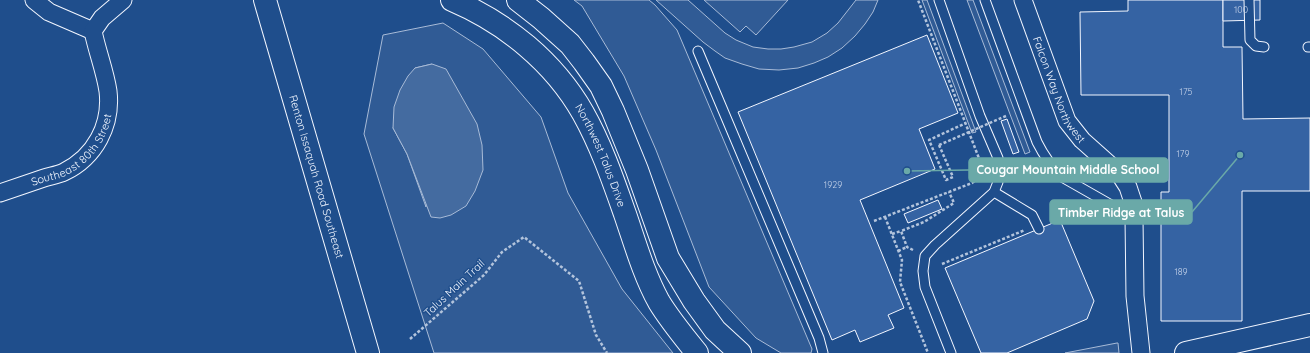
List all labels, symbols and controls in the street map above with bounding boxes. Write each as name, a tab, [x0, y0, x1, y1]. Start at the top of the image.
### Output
house number: 100	[1234, 4, 1248, 15]
street label: Falcon Way Northwest	[1030, 34, 1089, 146]
house number: 175	[1180, 86, 1193, 97]
street label: Renton Issaquah Road Southeast	[286, 93, 347, 260]
street label: Northwest Talus Drive	[572, 101, 629, 209]
street label: Southeast 80th Street	[29, 112, 114, 189]
house number: 179	[1177, 148, 1189, 159]
callout: Cougar Mountain Middle School	[969, 158, 1168, 182]
text: Cougar Mountain Middle School	[977, 162, 1159, 177]
house number: 1929	[824, 179, 842, 190]
callout: Timber Ridge at Talus	[1050, 200, 1192, 224]
text: Timber Ridge at Talus	[1058, 205, 1185, 220]
street label: Talus Main Trail	[421, 256, 487, 320]
house number: 189	[1174, 266, 1188, 277]

